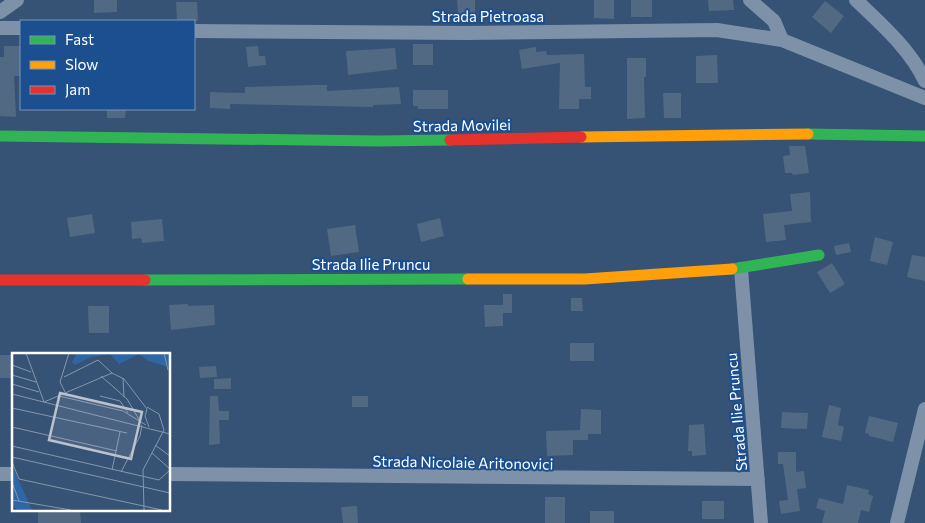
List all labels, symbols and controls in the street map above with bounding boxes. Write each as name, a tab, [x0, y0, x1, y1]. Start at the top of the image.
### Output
street label: Strada Pietroasa	[432, 7, 544, 25]
legend	[20, 20, 195, 110]
text: Fast	[65, 30, 94, 48]
text: Slow	[65, 55, 98, 73]
text: Jam	[65, 80, 90, 98]
street label: Strada Movilei	[413, 115, 511, 135]
street label: Strada Ilie Pruncu	[312, 255, 430, 273]
street label: Strada Ilie Pruncu	[722, 352, 750, 472]
inset map	[12, 353, 170, 510]
street label: Strada Nicolaie Aritonovici	[372, 451, 554, 473]

